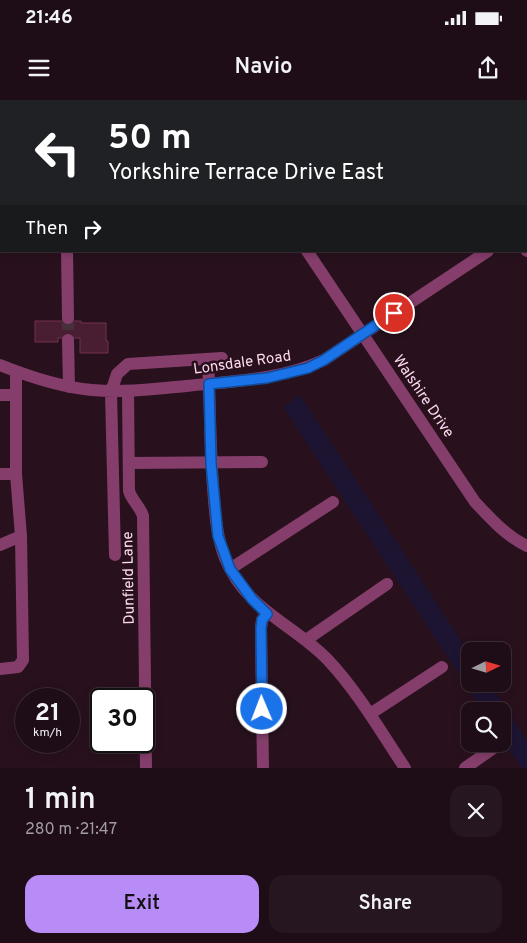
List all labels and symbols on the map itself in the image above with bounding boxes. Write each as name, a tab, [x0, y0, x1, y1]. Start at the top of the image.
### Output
pin	[373, 292, 415, 334]
street label: Lonsdale Road	[192, 347, 292, 380]
street label: Walshire Drive	[388, 352, 457, 442]
street label: Dunfield Lane	[119, 531, 140, 625]
north arrow	[461, 642, 511, 692]
position arrow	[235, 682, 287, 734]
speed limit sign: 30	[90, 688, 155, 753]

